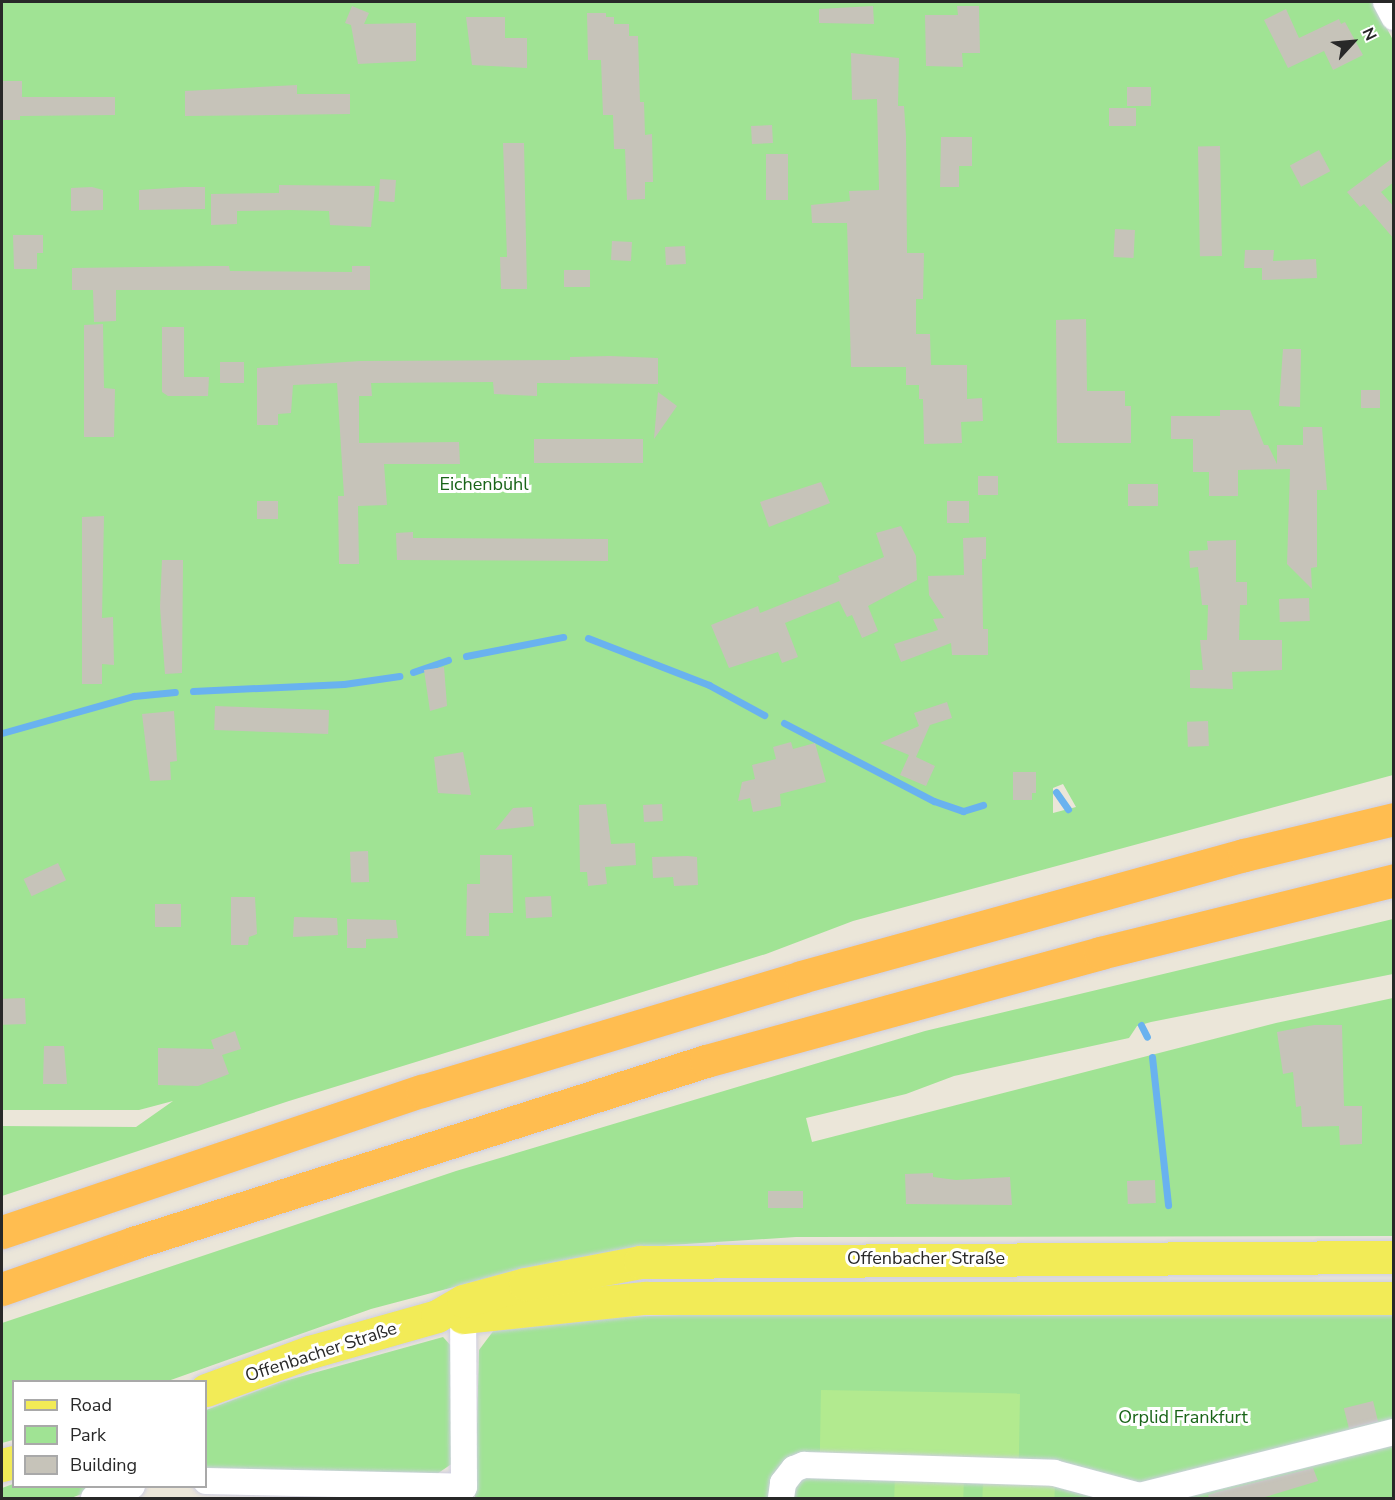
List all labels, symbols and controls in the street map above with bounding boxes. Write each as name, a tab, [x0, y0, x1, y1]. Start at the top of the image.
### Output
north arrow	[1323, 12, 1383, 72]
text: N	[1357, 24, 1382, 44]
park label: Eichenbühl	[439, 473, 529, 495]
street label: Offenbacher Straße	[847, 1247, 1005, 1269]
street label: Offenbacher Straße	[242, 1317, 400, 1387]
legend	[12, 1380, 207, 1488]
text: Road	[70, 1393, 112, 1417]
park label: Orplid Frankfurt	[1118, 1406, 1248, 1428]
text: Park	[70, 1423, 106, 1447]
text: Building	[70, 1453, 137, 1477]

